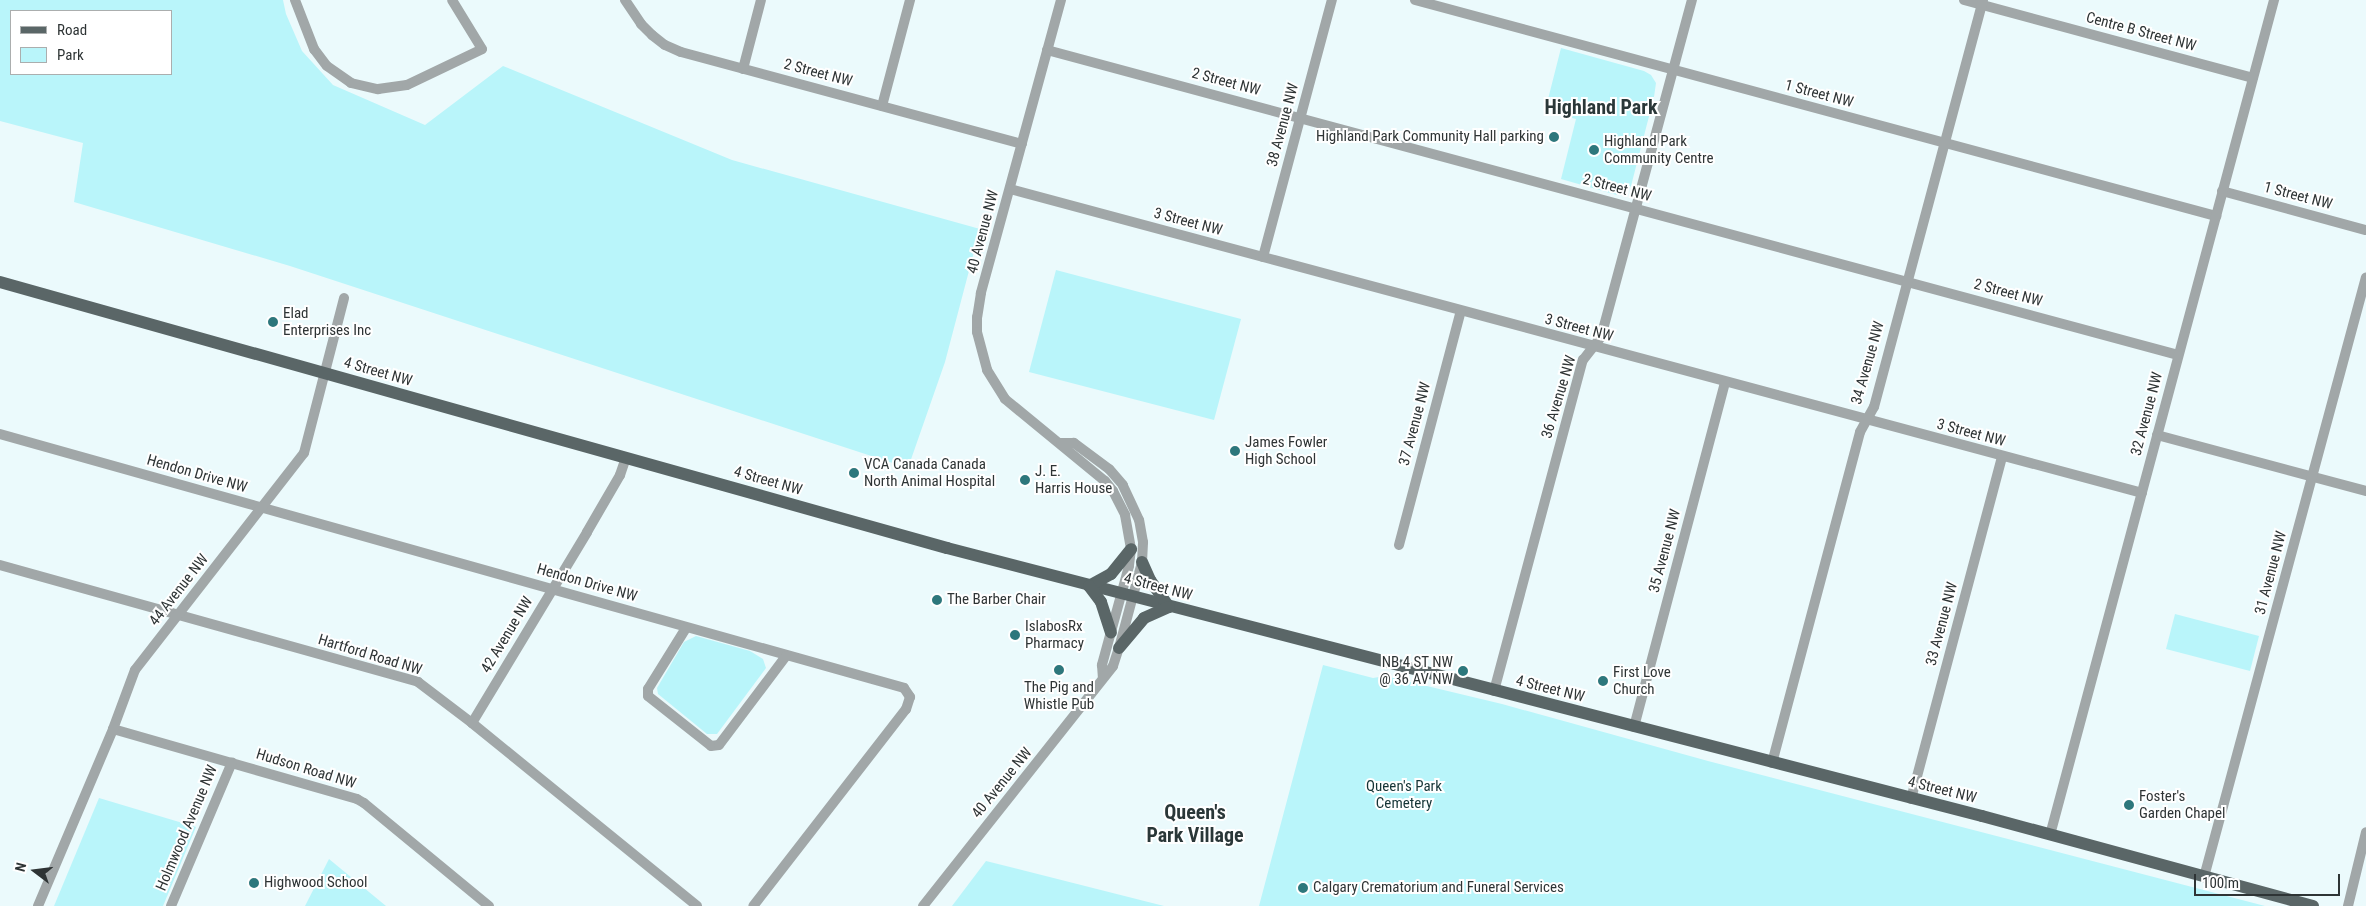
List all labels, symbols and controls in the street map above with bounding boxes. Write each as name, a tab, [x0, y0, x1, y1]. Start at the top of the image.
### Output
street label: Centre B Street NW	[2084, 9, 2198, 55]
legend	[10, 10, 172, 75]
text: Road	[57, 21, 87, 39]
text: Park	[57, 46, 84, 64]
street label: 2 Street NW	[782, 55, 854, 91]
street label: 2 Street NW	[1190, 64, 1262, 100]
street label: 1 Street NW	[1783, 76, 1855, 112]
street label: 38 Avenue NW	[1263, 81, 1303, 169]
district label: Highland Park	[1545, 95, 1657, 119]
place label: Highland Park Community Hall parking	[1316, 128, 1544, 146]
marker: Highland Park Community Hall parking	[1548, 131, 1560, 143]
place label: Highland Park Community Centre	[1604, 132, 1713, 167]
marker: Highland Park Community Centre	[1588, 144, 1600, 156]
street label: 2 Street NW	[1581, 170, 1653, 206]
street label: 1 Street NW	[2262, 178, 2334, 214]
street label: 40 Avenue NW	[963, 188, 1003, 276]
street label: 3 Street NW	[1152, 204, 1224, 240]
street label: 2 Street NW	[1972, 275, 2044, 311]
place label: Elad Enterprises Inc	[283, 304, 371, 339]
street label: 3 Street NW	[1543, 310, 1615, 346]
marker: Elad Enterprises Inc	[267, 316, 279, 328]
street label: 34 Avenue NW	[1848, 319, 1888, 407]
street label: 36 Avenue NW	[1538, 353, 1580, 441]
street label: 4 Street NW	[342, 354, 414, 390]
street label: 32 Avenue NW	[2127, 370, 2167, 458]
street label: 37 Avenue NW	[1395, 380, 1435, 468]
street label: 3 Street NW	[1935, 415, 2007, 451]
place label: James Fowler High School	[1245, 433, 1327, 468]
marker: James Fowler High School	[1229, 445, 1241, 457]
street label: Hendon Drive NW	[145, 451, 249, 497]
place label: VCA Canada Canada North Animal Hospital	[864, 455, 995, 490]
place label: J. E. Harris House	[1035, 462, 1112, 497]
street label: 4 Street NW	[732, 463, 804, 499]
marker: VCA Canada Canada North Animal Hospital	[848, 467, 860, 479]
marker: J. E. Harris House	[1019, 474, 1031, 486]
street label: 35 Avenue NW	[1645, 507, 1685, 595]
street label: 31 Avenue NW	[2251, 529, 2291, 617]
street label: 44 Avenue NW	[146, 551, 212, 629]
street label: Hendon Drive NW	[535, 560, 639, 606]
street label: 4 Street NW	[1122, 569, 1194, 605]
street label: 33 Avenue NW	[1922, 580, 1962, 668]
place label: The Barber Chair	[947, 591, 1046, 609]
street label: 42 Avenue NW	[477, 594, 537, 676]
marker: The Barber Chair	[931, 594, 943, 606]
place label: IslabosRx Pharmacy	[1025, 617, 1084, 652]
marker: IslabosRx Pharmacy	[1009, 629, 1021, 641]
street label: Hartford Road NW	[316, 631, 424, 679]
place label: NB 4 ST NW @ 36 AV NW	[1379, 653, 1453, 688]
place label: First Love Church	[1613, 663, 1671, 698]
marker: The Pig and Whistle Pub	[1053, 664, 1065, 676]
marker: NB 4 ST NW @ 36 AV NW	[1457, 665, 1469, 677]
street label: 4 Street NW	[1514, 672, 1586, 706]
marker: First Love Church	[1597, 675, 1609, 687]
place label: The Pig and Whistle Pub	[1024, 678, 1094, 713]
street label: 40 Avenue NW	[968, 744, 1036, 822]
street label: Hudson Road NW	[254, 745, 358, 793]
street label: Holmwood Avenue NW	[152, 763, 222, 893]
street label: 4 Street NW	[1906, 773, 1978, 807]
park label: Queen's Park Cemetery	[1366, 777, 1442, 812]
place label: Foster's Garden Chapel	[2139, 787, 2225, 822]
marker: Foster's Garden Chapel	[2123, 799, 2135, 811]
district label: Queen's Park Village	[1146, 801, 1244, 848]
north arrow	[10, 846, 60, 896]
text: N	[12, 861, 29, 873]
scale bar	[2196, 864, 2342, 896]
place label: Highwood School	[264, 874, 368, 892]
text: 100 m	[2202, 874, 2239, 892]
marker: Highwood School	[248, 877, 260, 889]
place label: Calgary Crematorium and Funeral Services	[1313, 879, 1564, 897]
marker: Calgary Crematorium and Funeral Services	[1297, 882, 1309, 894]

